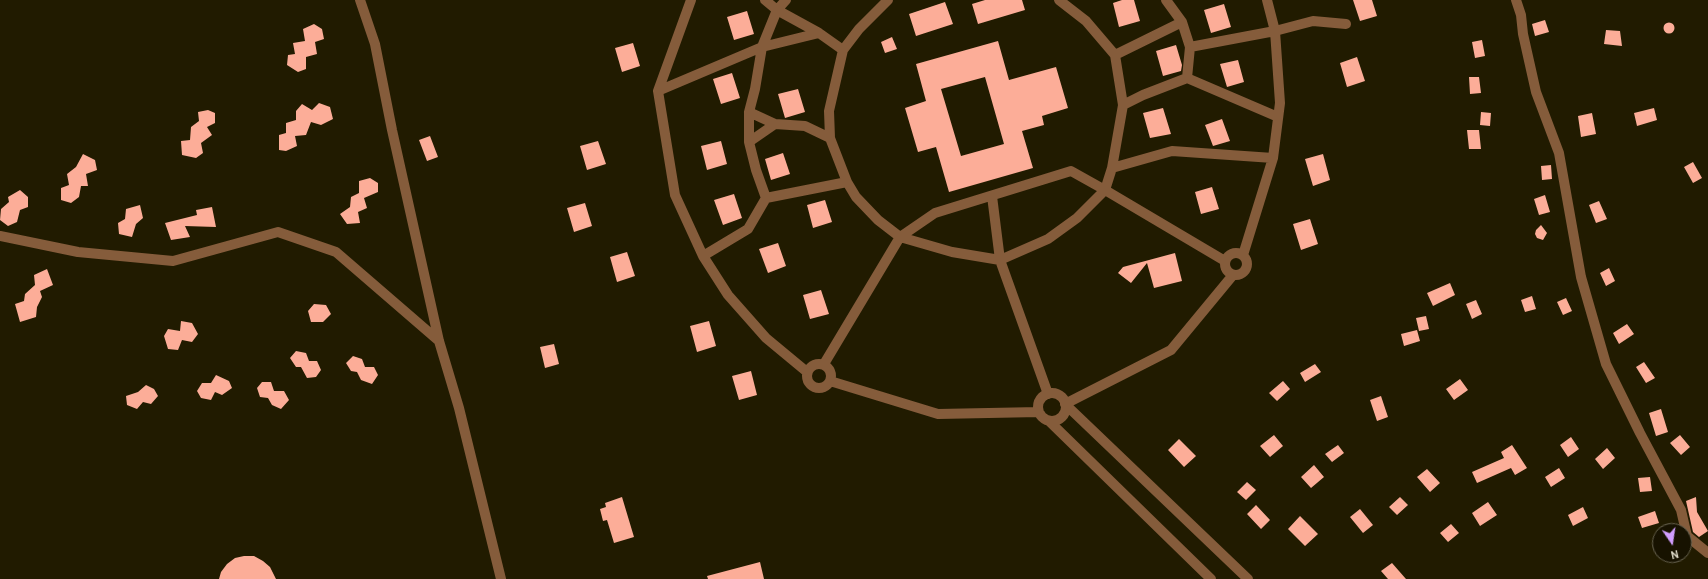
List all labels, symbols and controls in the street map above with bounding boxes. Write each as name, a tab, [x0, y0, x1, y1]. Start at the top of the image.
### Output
north arrow	[1652, 523, 1692, 563]
text: N	[1669, 546, 1680, 561]

